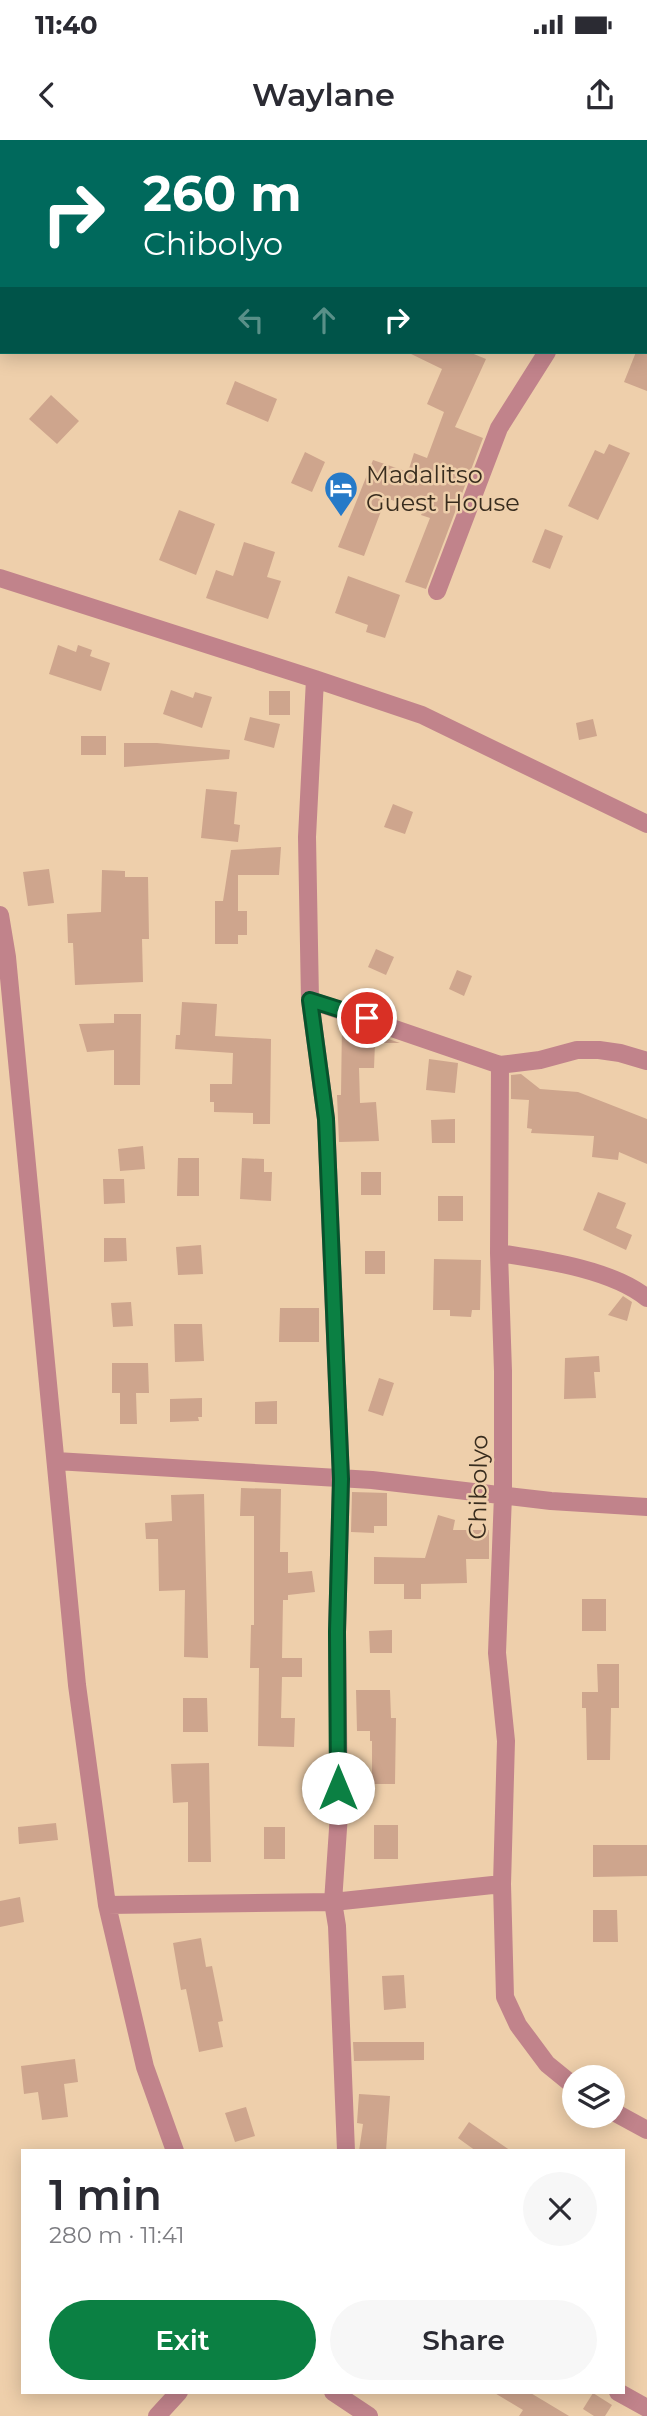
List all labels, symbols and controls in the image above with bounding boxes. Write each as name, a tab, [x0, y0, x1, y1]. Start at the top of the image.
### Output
text: 11:40	[35, 9, 98, 41]
text: Waylane	[252, 75, 395, 114]
icon: back	[28, 76, 66, 114]
icon: share	[581, 76, 619, 114]
text: 260 m	[143, 164, 302, 223]
icon: right	[28, 168, 119, 259]
text: Chibolyo	[143, 224, 283, 263]
icon: left	[232, 301, 270, 339]
icon: ahead	[305, 301, 343, 339]
icon: right	[378, 301, 416, 339]
place label: Madalitso Guest House	[366, 460, 520, 517]
hotel icon: Madalitso Guest House	[322, 469, 360, 518]
pin	[337, 988, 397, 1048]
icon: arrive	[348, 999, 386, 1037]
street label: Chibolyo	[463, 1434, 493, 1540]
position arrow	[301, 1751, 375, 1825]
map controls	[562, 2065, 625, 2128]
button: layers	[562, 2065, 625, 2128]
text: 1 min	[49, 2169, 162, 2221]
button: close	[523, 2172, 597, 2246]
text: 280 m · 11:41	[49, 2221, 185, 2249]
button: Exit	[49, 2300, 316, 2380]
button: Share	[330, 2300, 597, 2380]

